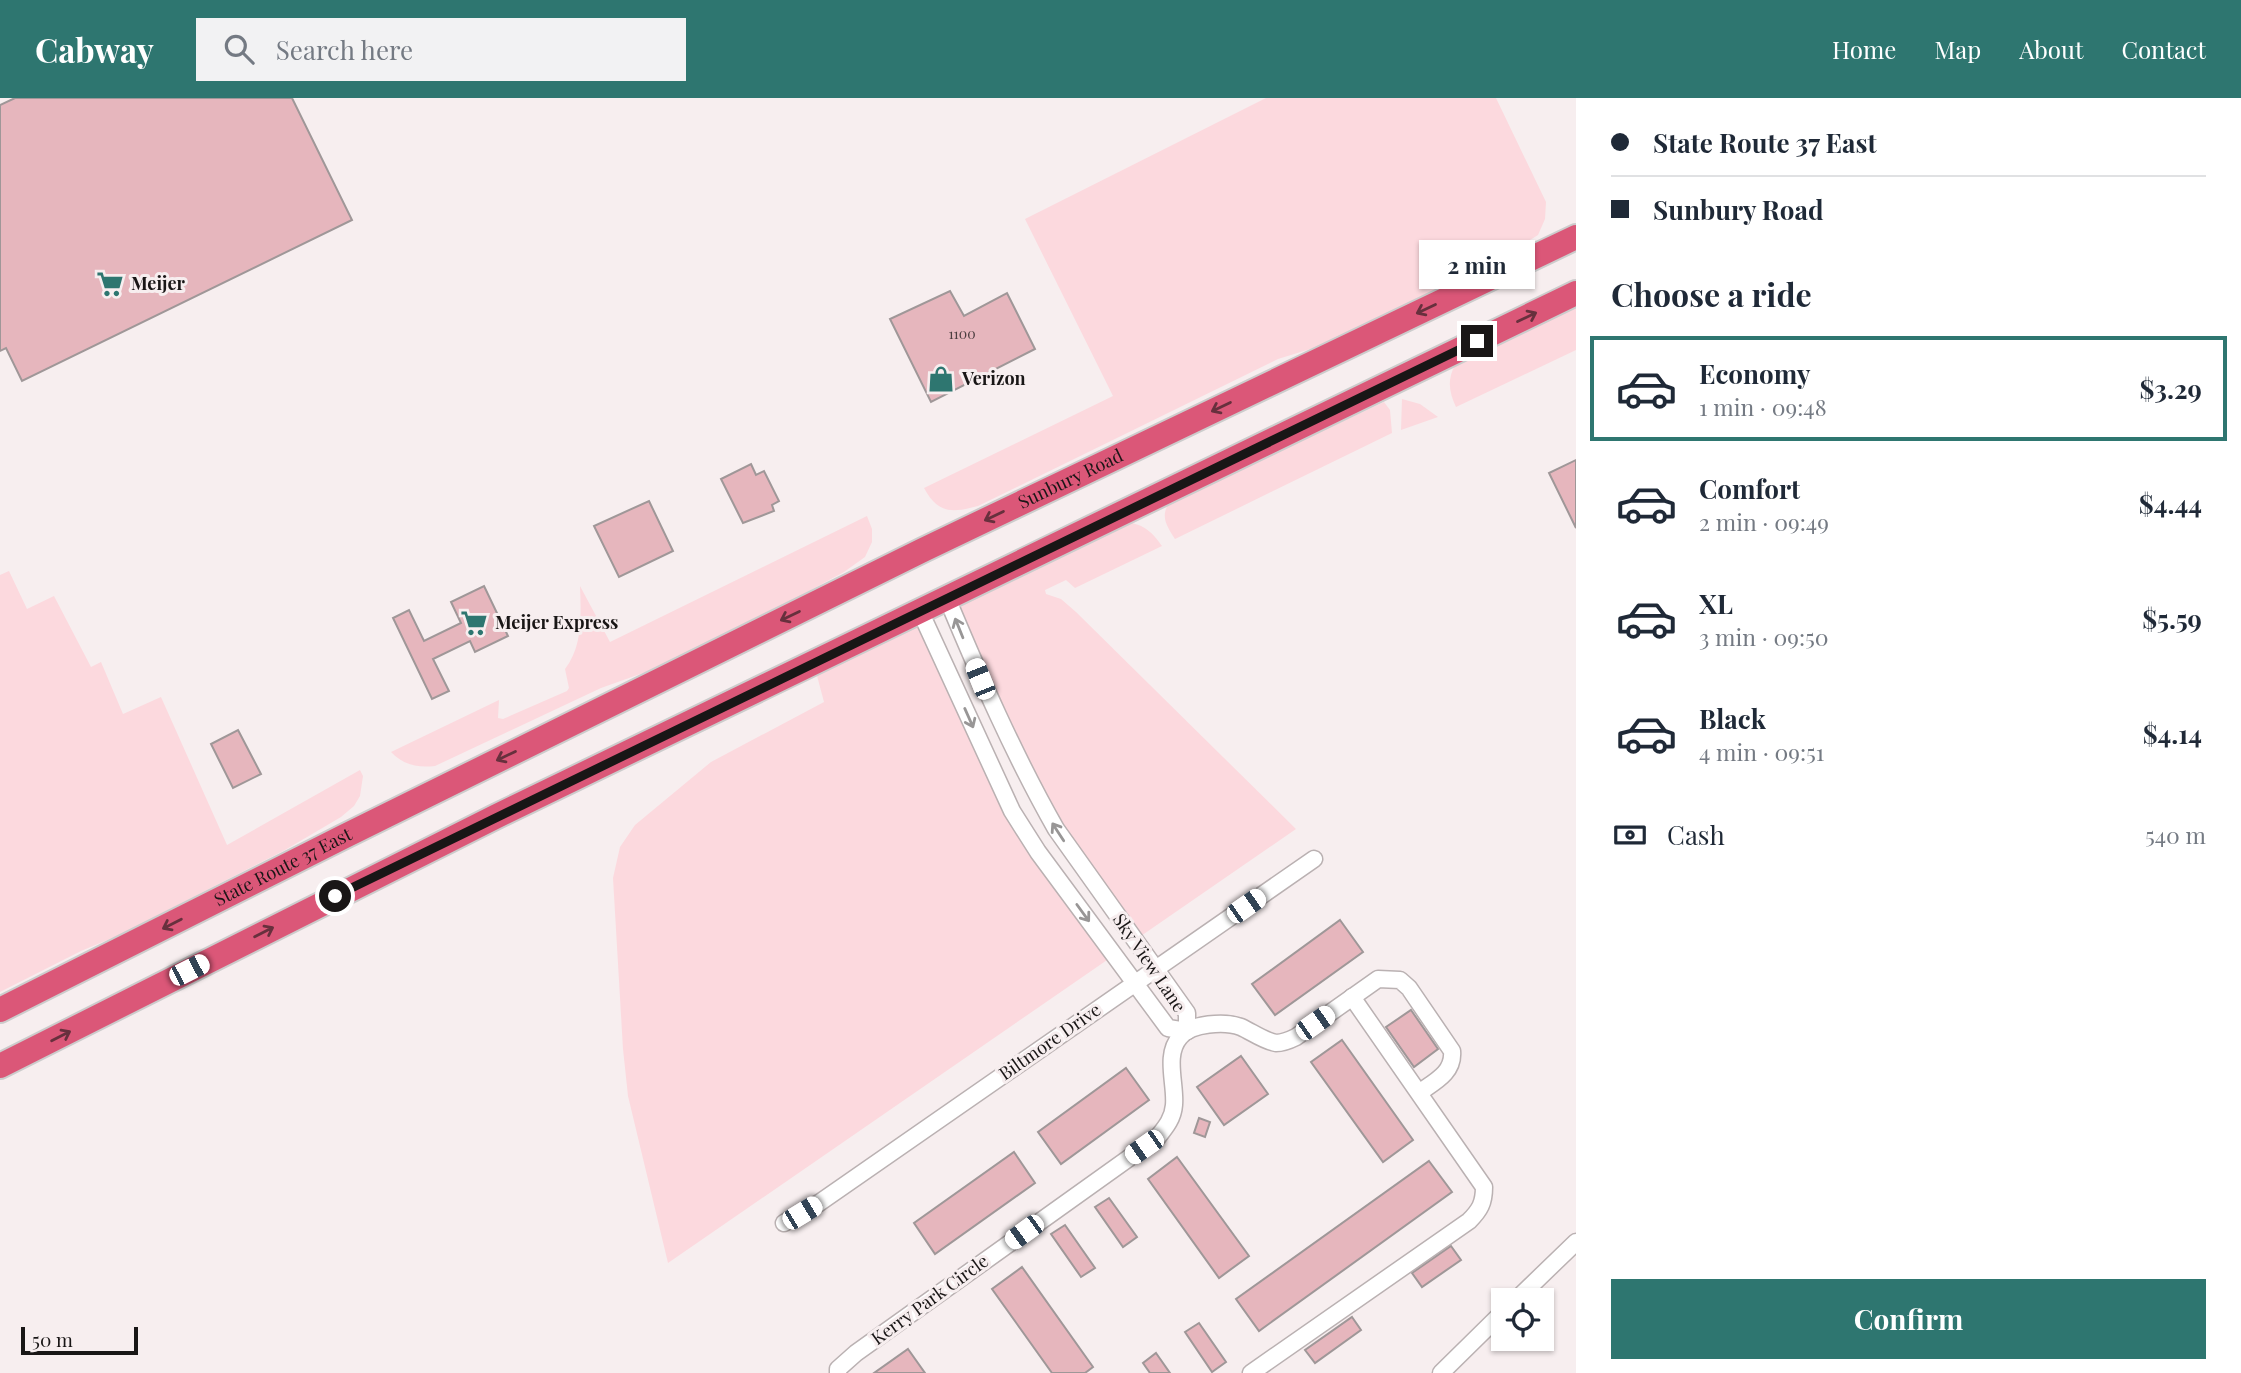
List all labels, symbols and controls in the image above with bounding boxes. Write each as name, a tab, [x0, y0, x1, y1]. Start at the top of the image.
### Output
search box	[196, 18, 686, 81]
text: Cabway	[35, 27, 154, 71]
icon: search	[220, 30, 258, 68]
text: Search here	[276, 32, 413, 67]
text: Home	[1832, 33, 1896, 65]
text: Map	[1934, 33, 1981, 65]
text: About	[2019, 33, 2083, 65]
text: Contact	[2121, 33, 2206, 65]
text: State Route 37 East	[1653, 125, 1877, 160]
text: Sunbury Road	[1653, 192, 1824, 227]
callout: 2 min	[1419, 240, 1535, 288]
text: 2 min	[1447, 249, 1507, 280]
supermarket icon: Meijer	[95, 269, 125, 299]
place label: Meijer	[131, 271, 185, 295]
text: Choose a ride	[1611, 272, 1812, 315]
one-way arrow	[1416, 303, 1437, 316]
one-way arrow	[1516, 310, 1537, 324]
house number: 1100	[948, 324, 976, 343]
route end	[1461, 325, 1493, 357]
text: Economy	[1699, 356, 1810, 391]
icon: car	[1615, 357, 1678, 420]
shop icon: Verizon	[926, 364, 956, 394]
place label: Verizon	[961, 366, 1026, 390]
text: $3.29	[2139, 371, 2202, 406]
text: 1 min · 09:48	[1699, 391, 1827, 422]
one-way arrow	[1211, 401, 1232, 414]
street label: Sunbury Road	[1014, 443, 1127, 514]
text: Comfort	[1699, 471, 1800, 506]
icon: car	[1615, 472, 1678, 535]
text: $4.44	[2139, 486, 2202, 521]
text: 2 min · 09:49	[1699, 506, 1829, 537]
one-way arrow	[984, 510, 1005, 524]
text: XL	[1699, 586, 1733, 621]
icon: car	[1615, 587, 1678, 650]
text: $5.59	[2142, 601, 2202, 636]
supermarket icon: Meijer Express	[459, 608, 489, 638]
place label: Meijer Express	[495, 610, 618, 634]
one-way arrow	[780, 610, 801, 623]
one-way arrow	[952, 617, 965, 639]
text: 3 min · 09:50	[1699, 621, 1829, 652]
car	[963, 656, 998, 702]
text: Black	[1699, 701, 1766, 736]
icon: car	[1615, 702, 1678, 765]
one-way arrow	[963, 706, 976, 728]
text: $4.14	[2143, 716, 2202, 751]
text: 4 min · 09:51	[1699, 736, 1824, 767]
one-way arrow	[496, 750, 517, 763]
icon: cash	[1611, 816, 1649, 854]
text: Cash	[1667, 817, 1725, 852]
text: 540 m	[2145, 819, 2206, 850]
street label: State Route 37 East	[210, 821, 356, 911]
one-way arrow	[1051, 823, 1065, 842]
route start	[319, 880, 351, 912]
car	[1223, 885, 1270, 927]
one-way arrow	[1076, 903, 1090, 922]
street label: Sky View Lane	[1108, 908, 1192, 1017]
one-way arrow	[162, 917, 182, 931]
one-way arrow	[253, 925, 274, 939]
car	[166, 951, 213, 989]
street label: Biltmore Drive	[994, 997, 1105, 1085]
car	[1292, 1002, 1339, 1044]
one-way arrow	[50, 1028, 71, 1042]
car	[1121, 1126, 1168, 1168]
car	[779, 1193, 826, 1233]
car	[1001, 1211, 1048, 1253]
street label: Kerry Park Circle	[866, 1249, 993, 1350]
button: Confirm	[1611, 1279, 2206, 1359]
map controls	[1491, 1288, 1554, 1351]
button: locate	[1491, 1288, 1554, 1351]
scale bar	[21, 1324, 138, 1356]
text: 50 m	[32, 1326, 73, 1352]

